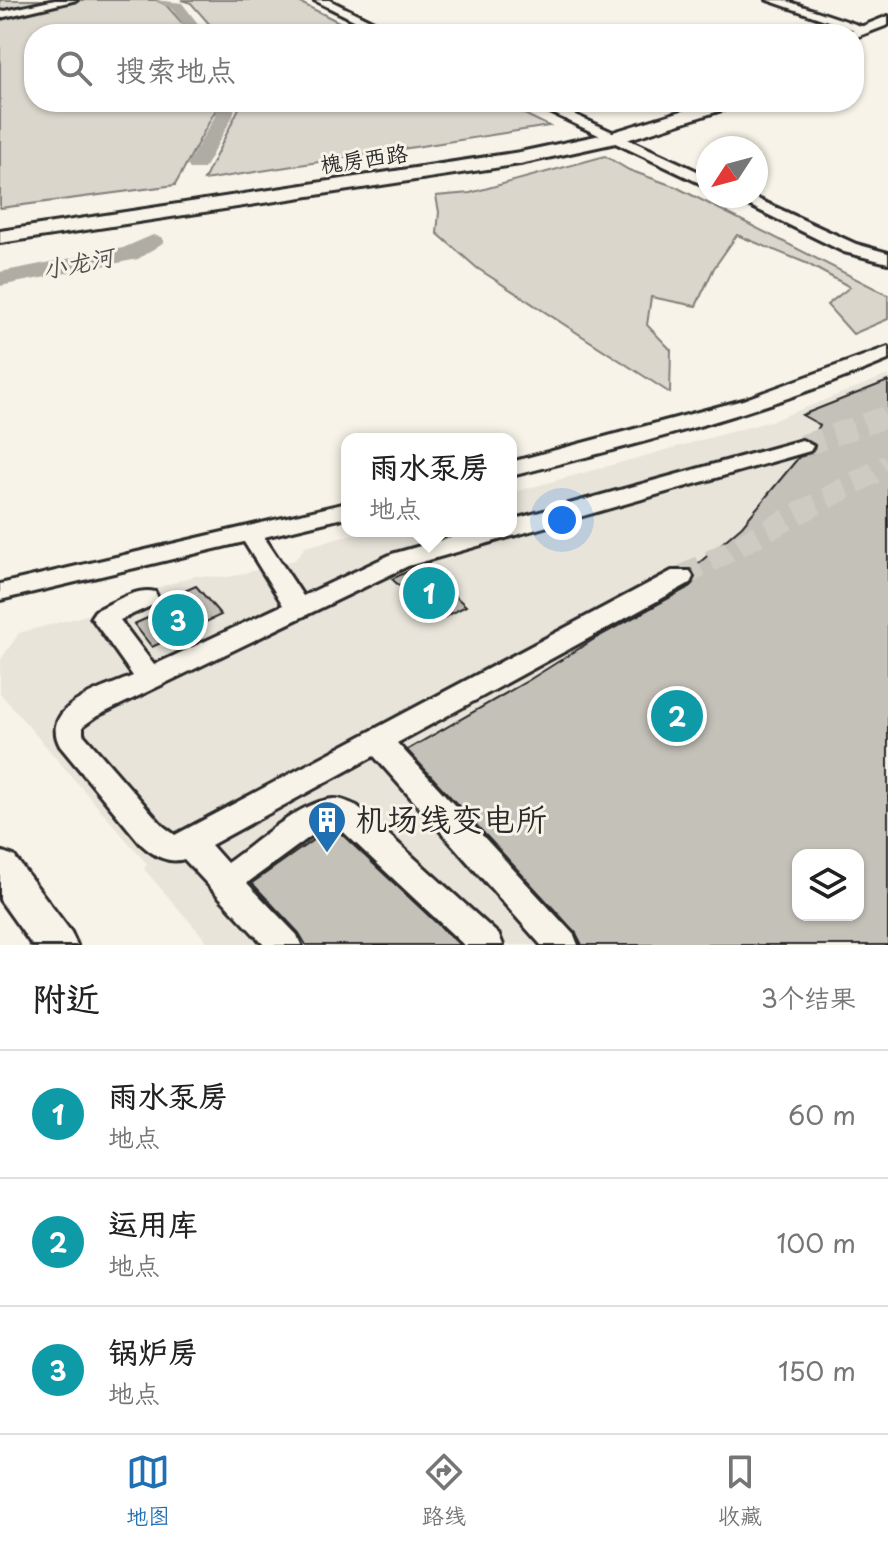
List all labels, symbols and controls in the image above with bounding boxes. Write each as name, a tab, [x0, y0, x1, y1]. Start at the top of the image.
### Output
search box	[24, 24, 864, 112]
icon: search	[52, 46, 96, 90]
text: 搜索地点	[116, 46, 236, 91]
street label: 槐房西路	[318, 135, 410, 180]
north arrow	[696, 136, 768, 208]
water label: 小龙河	[39, 237, 120, 287]
popup	[341, 433, 517, 537]
text: 雨水泵房	[369, 443, 489, 488]
text: 地点	[369, 488, 421, 527]
your location	[542, 500, 582, 540]
pin: 1	[403, 563, 455, 623]
pin: 3	[152, 590, 204, 650]
pin: 2	[651, 686, 703, 746]
place label: 机场线变电所	[355, 794, 547, 842]
building icon: 机场线变电所	[306, 799, 348, 854]
map controls	[792, 849, 864, 921]
button: layers	[792, 849, 864, 921]
text: 附近	[32, 971, 100, 1023]
text: 3个结果	[761, 978, 856, 1017]
text: 雨水泵房	[108, 1072, 228, 1117]
text: 1	[52, 1095, 64, 1134]
text: 60 m	[788, 1095, 856, 1134]
text: 地点	[108, 1117, 160, 1156]
text: 运用库	[108, 1200, 198, 1245]
text: 2	[49, 1223, 67, 1262]
text: 100 m	[776, 1223, 856, 1262]
text: 地点	[108, 1245, 160, 1284]
text: 锅炉房	[108, 1328, 198, 1373]
text: 3	[49, 1351, 67, 1390]
text: 150 m	[778, 1351, 856, 1390]
text: 地点	[108, 1373, 160, 1412]
tab: 地图	[126, 1450, 170, 1531]
tab: 路线	[422, 1450, 466, 1531]
tab: 收藏	[718, 1450, 762, 1531]

